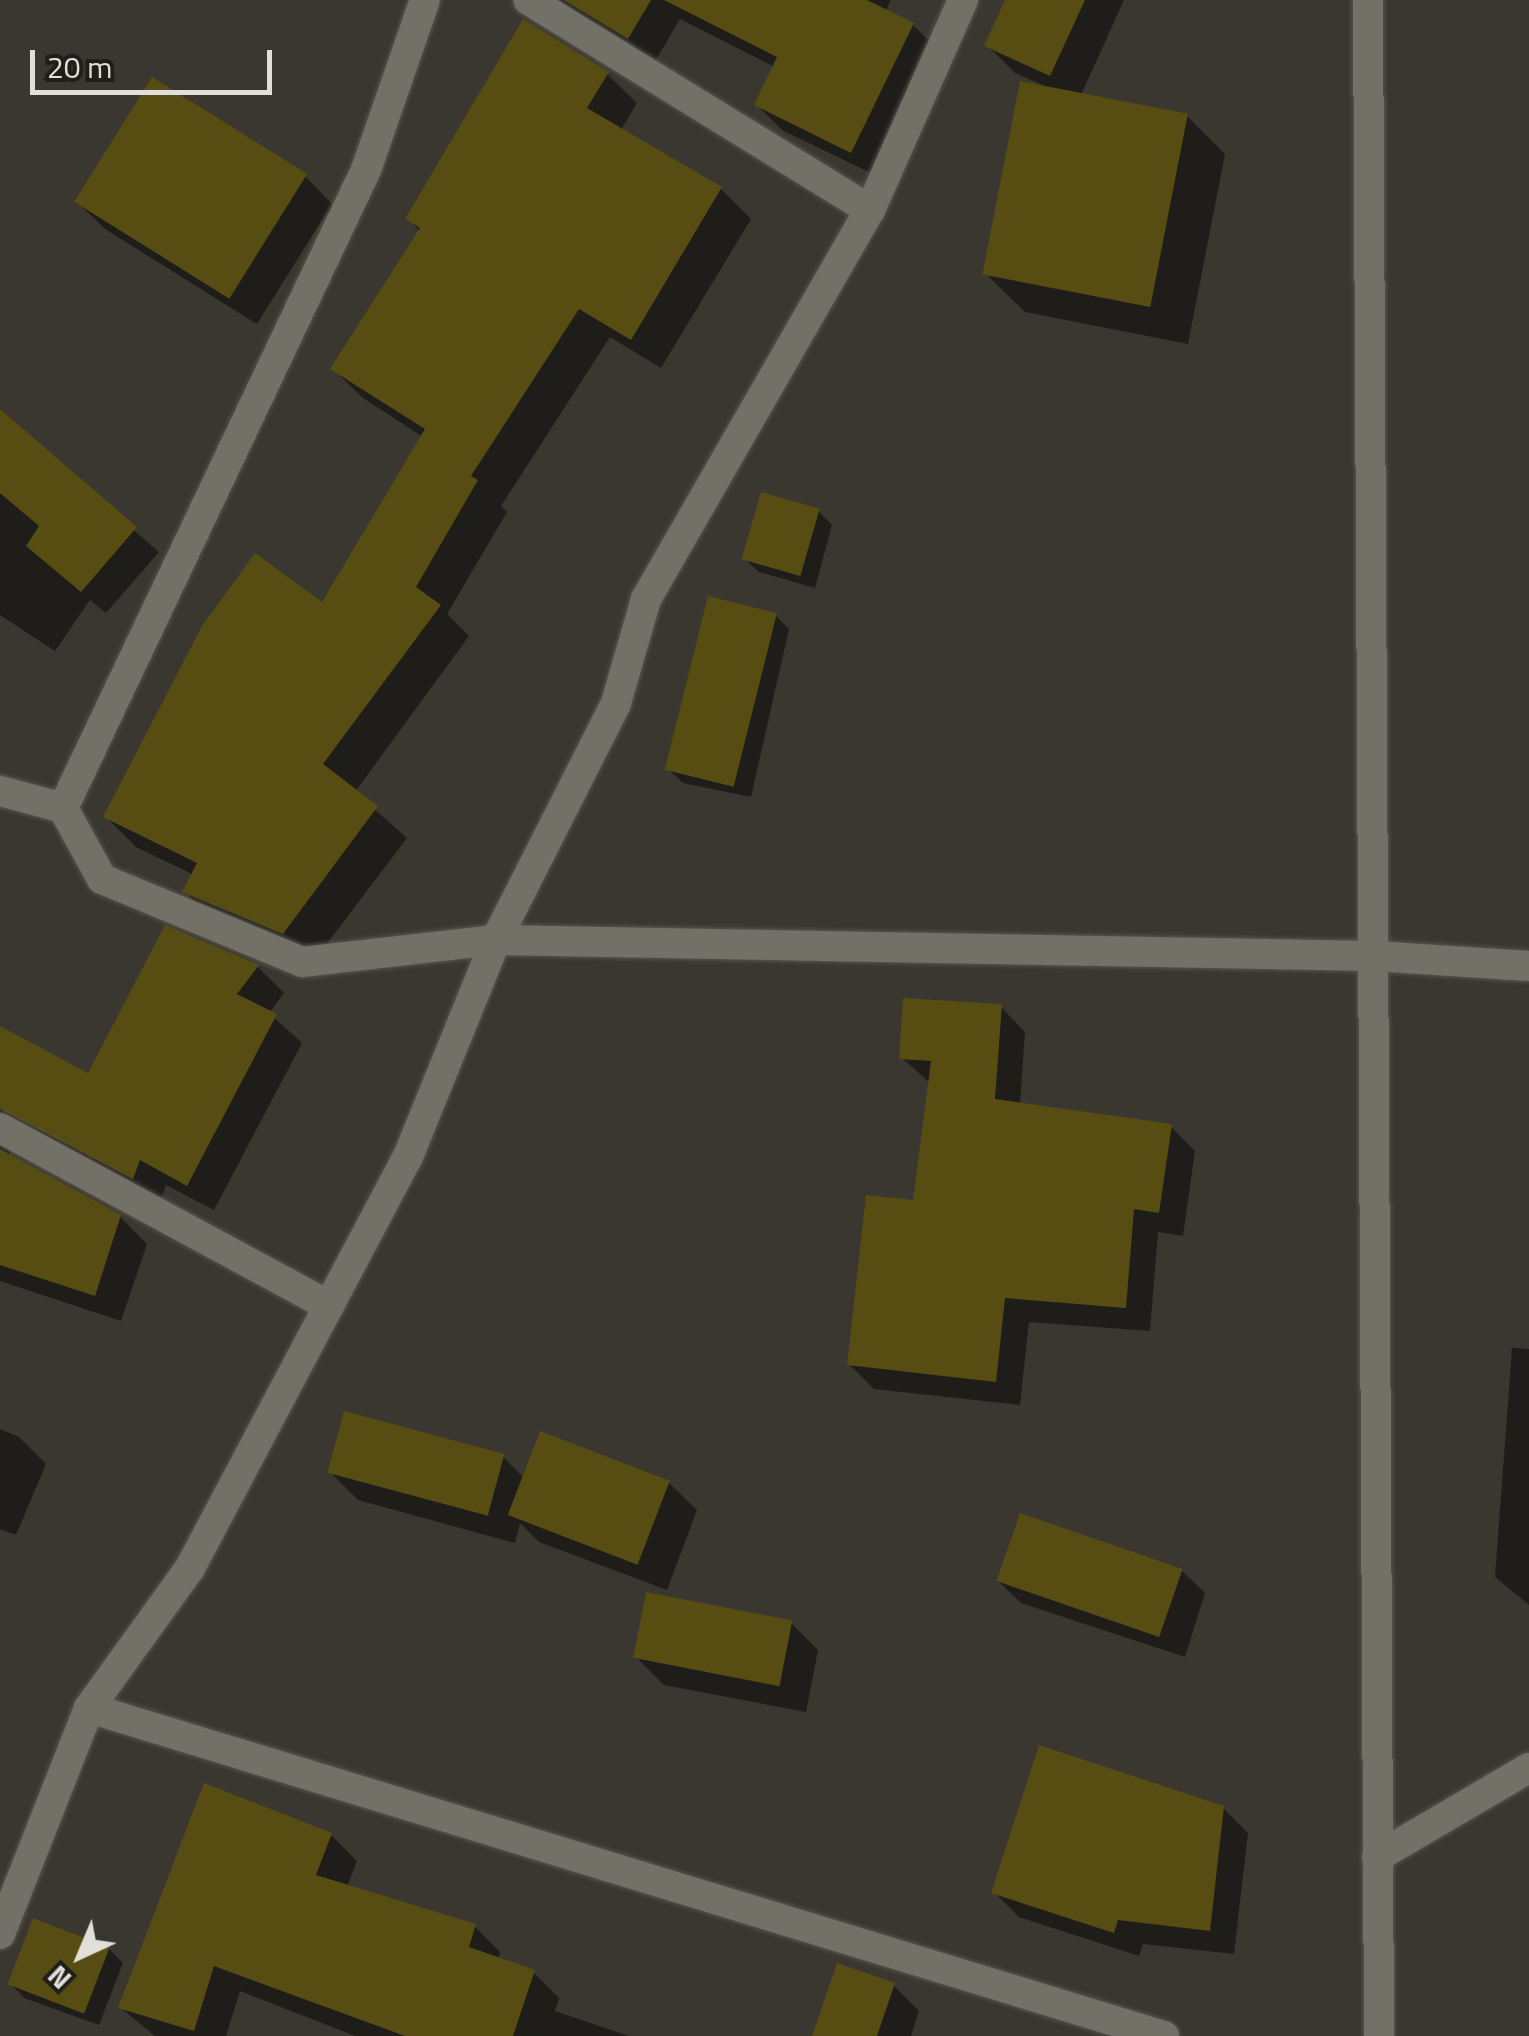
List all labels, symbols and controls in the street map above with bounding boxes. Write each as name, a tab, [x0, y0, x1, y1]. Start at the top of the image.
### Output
scale bar	[35, 30, 278, 92]
text: 20 m	[47, 44, 112, 90]
north arrow	[30, 1906, 130, 2006]
text: N	[37, 1956, 81, 2000]

